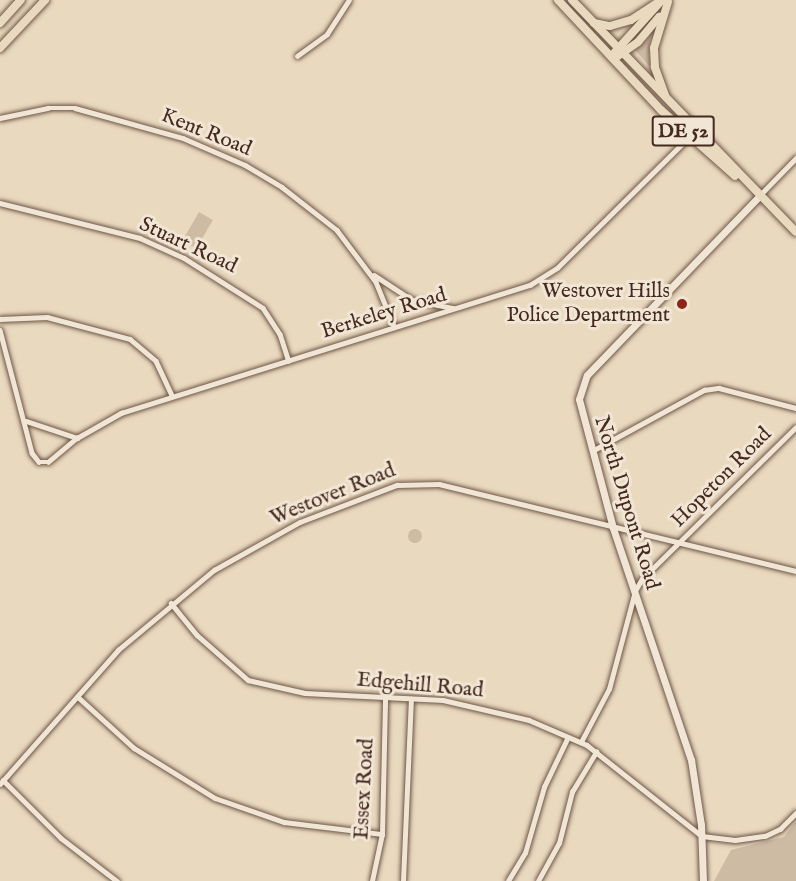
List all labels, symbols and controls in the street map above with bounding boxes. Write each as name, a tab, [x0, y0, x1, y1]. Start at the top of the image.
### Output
street label: Kent Road	[157, 103, 255, 163]
road number: DE 52	[652, 114, 714, 148]
street label: Stuart Road	[135, 212, 241, 280]
place label: Westover Hills Police Department	[507, 279, 670, 329]
street label: Berkeley Road	[318, 283, 450, 345]
marker: Westover Hills Police Department	[675, 297, 689, 311]
street label: North Dupont Road	[588, 413, 664, 593]
street label: Hopeton Road	[667, 423, 777, 533]
street label: Westover Road	[267, 458, 399, 532]
street label: Edgehill Road	[356, 668, 484, 704]
street label: Essex Road	[350, 738, 380, 840]

